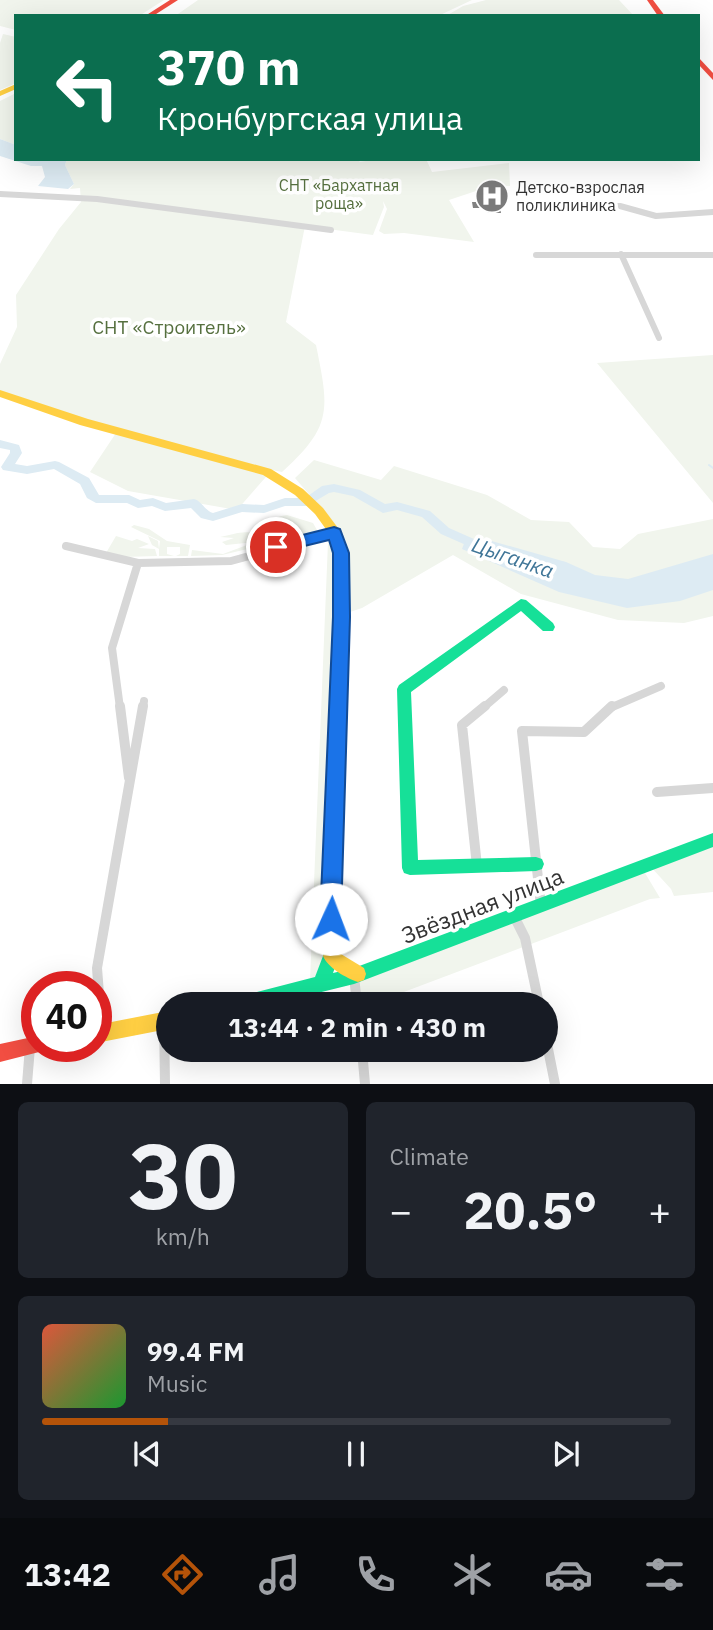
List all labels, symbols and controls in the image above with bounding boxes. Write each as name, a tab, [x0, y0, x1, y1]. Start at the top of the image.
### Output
text: 370 m	[157, 35, 301, 98]
icon: left	[42, 42, 133, 133]
text: Кронбургская улица	[157, 97, 463, 139]
park label: СНТ «Бархатная роща»	[279, 175, 399, 213]
hospital icon: Детско-взрослая поликлиника	[473, 177, 511, 215]
place label: Детско-взрослая поликлиника	[516, 177, 645, 215]
park label: СНТ «Строитель»	[92, 315, 246, 339]
pin	[246, 517, 306, 577]
icon: arrive	[257, 528, 295, 566]
water label: Цыганка	[468, 530, 558, 584]
street label: Звёздная улица	[397, 860, 567, 950]
position arrow	[294, 882, 368, 956]
speed limit sign: 40	[21, 971, 112, 1062]
text: 13:44 · 2 min · 430 m	[228, 1010, 486, 1044]
text: 30	[128, 1116, 237, 1234]
text: Climate	[390, 1141, 469, 1171]
text: 20.5°	[463, 1176, 597, 1243]
text: −	[390, 1186, 412, 1235]
text: +	[648, 1186, 671, 1235]
text: km/h	[156, 1221, 210, 1251]
text: 99.4 FM	[147, 1334, 245, 1368]
text: Music	[147, 1368, 207, 1398]
icon: previous	[128, 1435, 166, 1473]
icon: pause	[337, 1435, 375, 1473]
icon: next	[547, 1435, 585, 1473]
icon: directions	[158, 1550, 207, 1599]
icon: music	[255, 1550, 304, 1599]
icon: phone	[351, 1550, 400, 1599]
icon: climate	[448, 1550, 497, 1599]
icon: car	[544, 1550, 593, 1599]
icon: filters	[640, 1550, 689, 1599]
text: 13:42	[24, 1553, 111, 1595]

